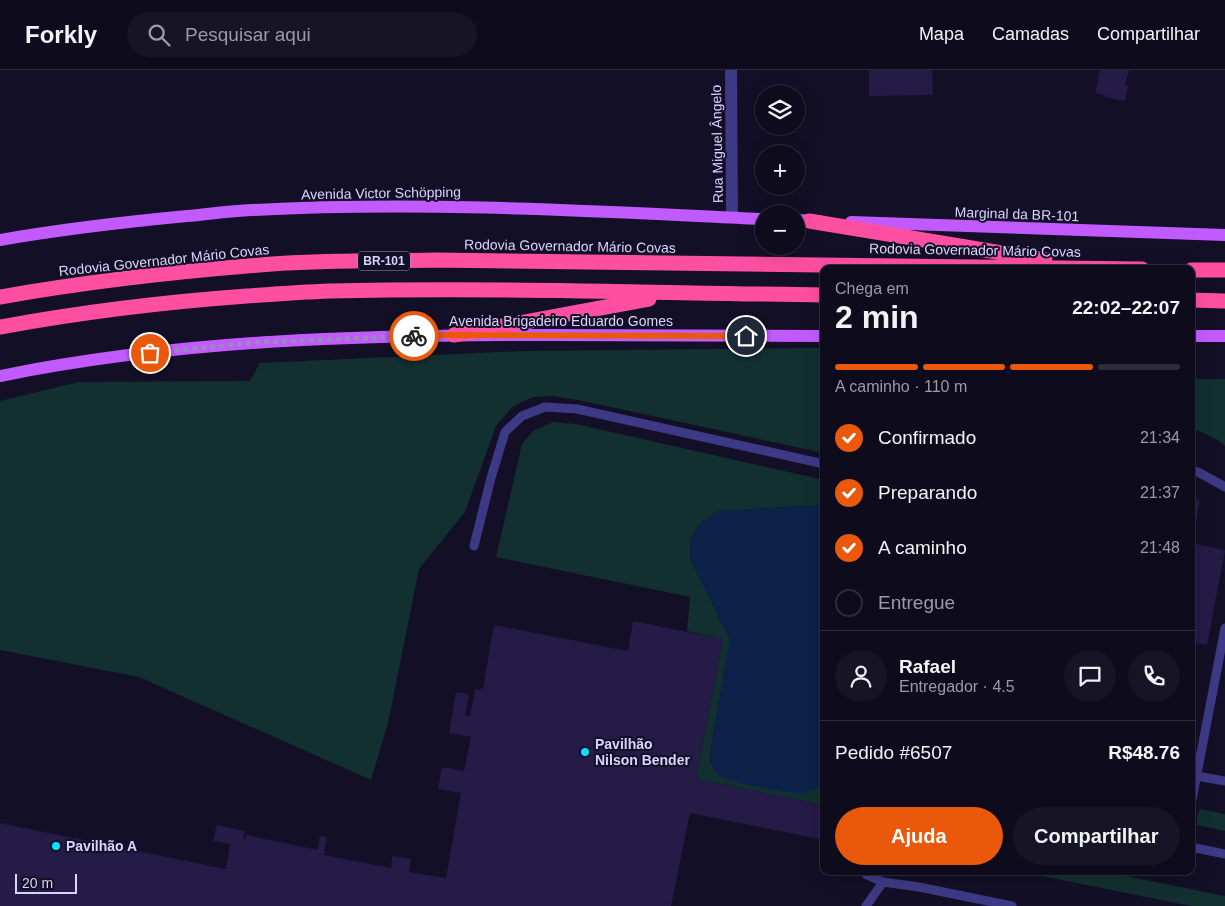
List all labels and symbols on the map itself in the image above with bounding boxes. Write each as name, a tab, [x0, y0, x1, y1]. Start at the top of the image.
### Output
street label: Rua Miguel Ângelo	[708, 85, 726, 203]
street label: Avenida Victor Schöpping	[301, 184, 461, 202]
street label: Marginal da BR-101	[955, 204, 1080, 224]
street label: Rodovia Governador Mário Covas	[464, 236, 676, 256]
street label: Rodovia Governador Mário Covas	[869, 240, 1081, 260]
street label: Rodovia Governador Mário Covas	[58, 241, 270, 279]
road number: BR-101	[358, 252, 410, 270]
courier	[389, 311, 439, 361]
street label: Avenida Brigadeiro Eduardo Gomes	[449, 313, 673, 329]
pin	[725, 315, 767, 357]
pin	[129, 332, 171, 374]
place label: Pavilhão Nilson Bender	[595, 736, 690, 768]
marker: Pavilhão Nilson Bender	[579, 746, 591, 758]
place label: Pavilhão A	[66, 838, 137, 854]
marker: Pavilhão A	[50, 840, 62, 852]
scale bar	[15, 871, 78, 894]

